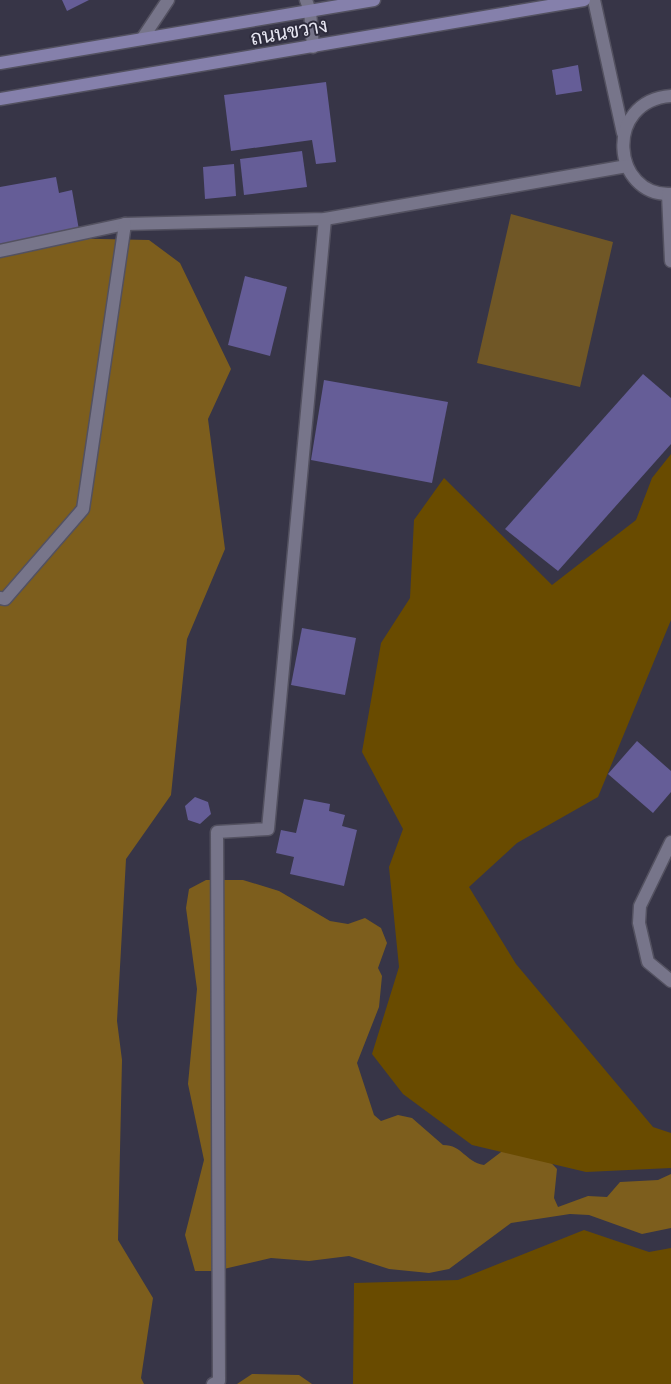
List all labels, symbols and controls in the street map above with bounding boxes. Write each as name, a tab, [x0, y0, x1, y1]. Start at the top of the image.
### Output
street label: ถนนขวาง	[248, 11, 330, 53]

